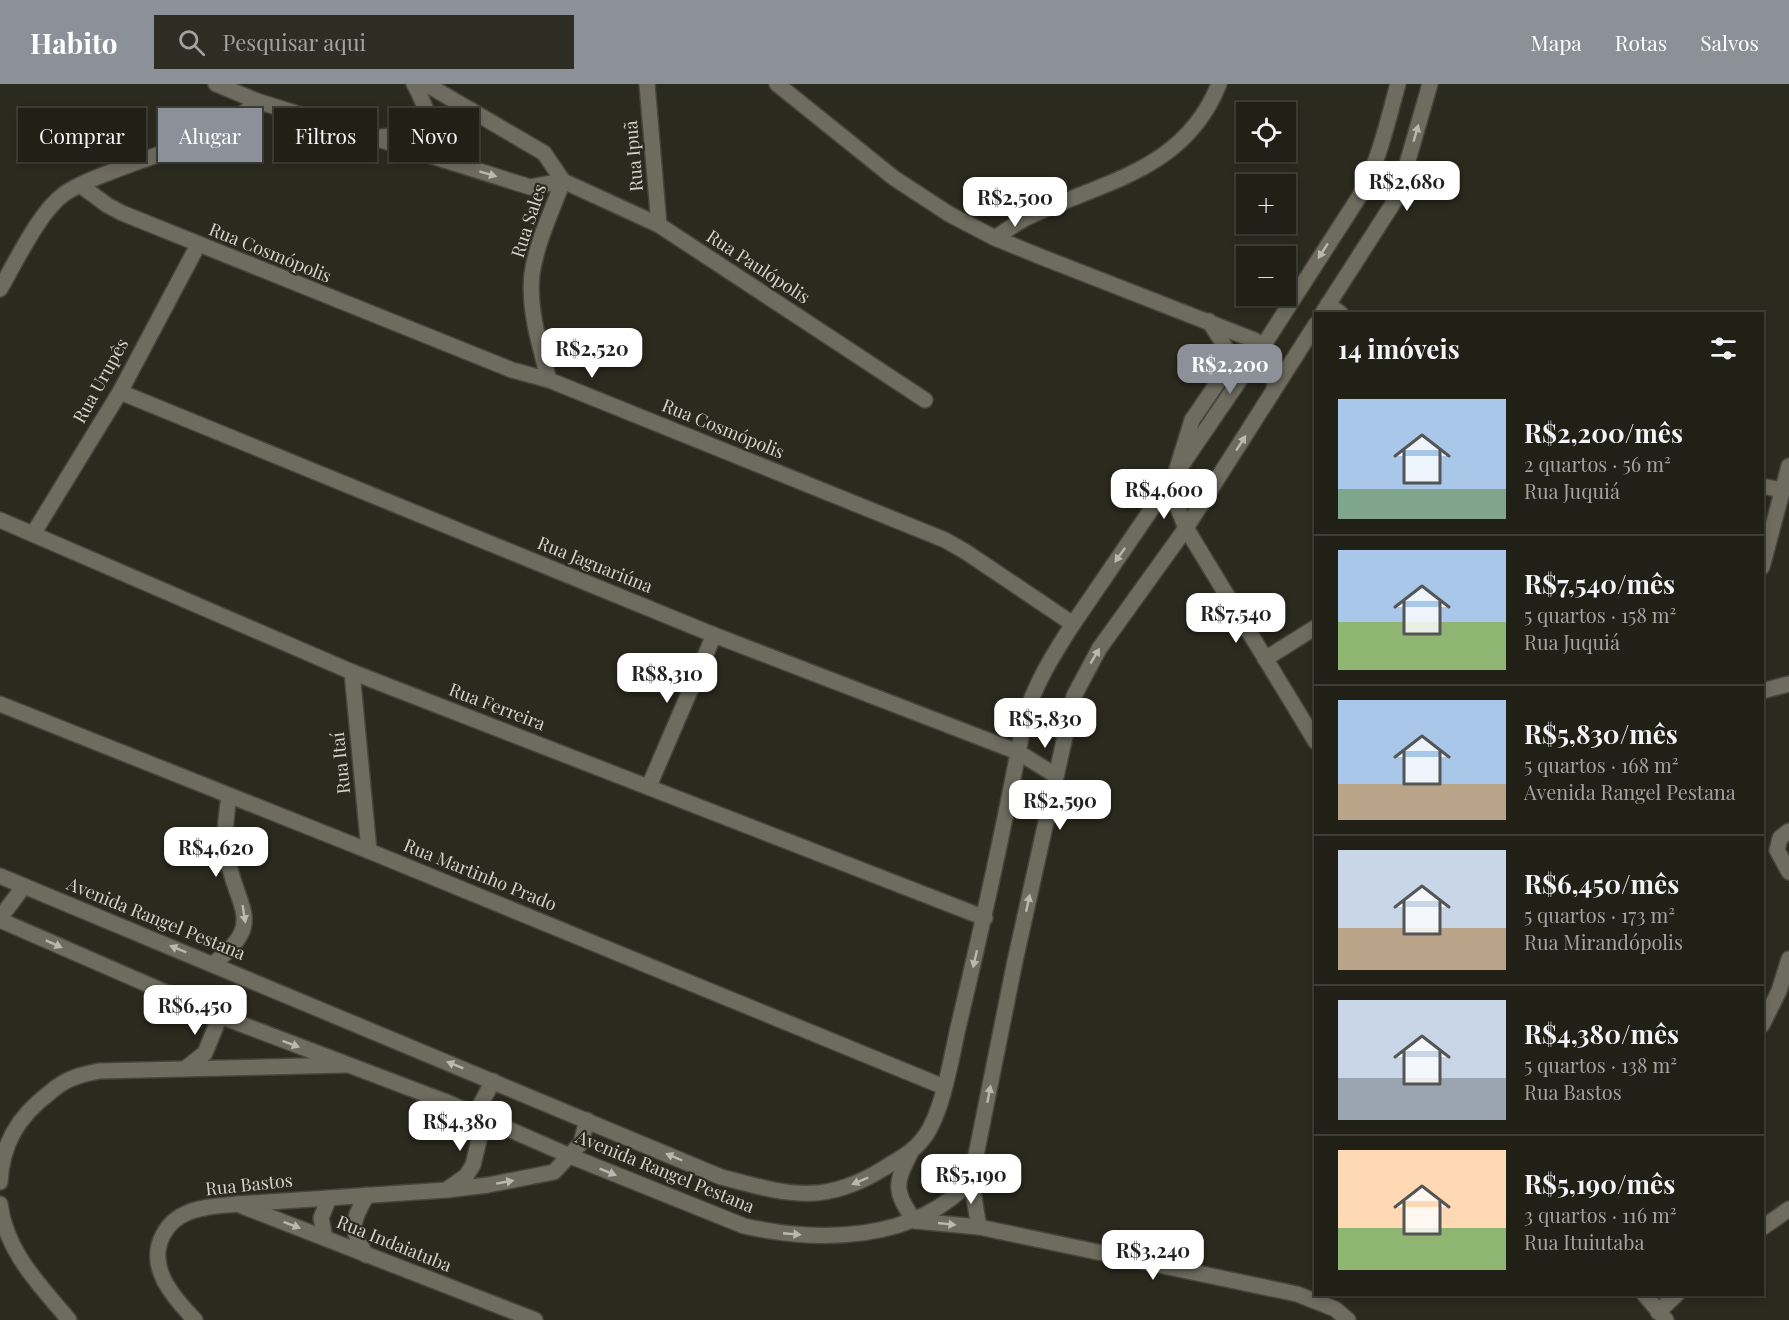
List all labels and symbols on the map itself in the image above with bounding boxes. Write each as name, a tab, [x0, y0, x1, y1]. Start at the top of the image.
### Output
street label: Rua Ipuã	[618, 120, 648, 193]
one-way arrow	[1412, 124, 1421, 142]
pin: R$2,680	[1352, 161, 1462, 212]
one-way arrow	[479, 170, 497, 179]
pin: R$2,500	[960, 177, 1070, 228]
street label: Rua Sales	[505, 181, 551, 261]
street label: Rua Cosmópolis	[206, 217, 335, 288]
street label: Rua Paulópolis	[702, 224, 815, 309]
one-way arrow	[1318, 243, 1329, 259]
pin: R$2,520	[537, 328, 647, 379]
street label: Rua Urupês	[67, 334, 133, 427]
pin: R$2,200	[1175, 344, 1285, 395]
street label: Rua Cosmópolis	[659, 393, 788, 464]
one-way arrow	[1235, 435, 1246, 451]
pin: R$4,600	[1109, 469, 1219, 520]
street label: Rua Jaguariúna	[534, 530, 657, 598]
one-way arrow	[1114, 547, 1126, 563]
pin: R$7,540	[1181, 593, 1291, 644]
one-way arrow	[1089, 648, 1100, 664]
pin: R$8,310	[612, 653, 722, 704]
street label: Rua Ferreira	[446, 677, 549, 735]
pin: R$5,830	[990, 698, 1100, 749]
street label: Rua Itaí	[325, 731, 355, 795]
pin: R$2,590	[1005, 780, 1115, 831]
pin: R$4,620	[161, 827, 271, 878]
street label: Rua Martinho Prado	[400, 832, 561, 916]
street label: Avenida Rangel Pestana	[63, 871, 249, 965]
one-way arrow	[1023, 894, 1033, 913]
one-way arrow	[239, 905, 248, 924]
one-way arrow	[45, 939, 62, 948]
one-way arrow	[169, 944, 187, 954]
one-way arrow	[969, 949, 979, 968]
pin: R$6,450	[140, 985, 250, 1036]
one-way arrow	[282, 1040, 300, 1049]
one-way arrow	[446, 1060, 464, 1070]
one-way arrow	[984, 1085, 994, 1104]
pin: R$4,380	[405, 1101, 515, 1152]
street label: Avenida Rangel Pestana	[572, 1124, 758, 1218]
one-way arrow	[664, 1152, 682, 1162]
pin: R$5,190	[916, 1154, 1026, 1205]
street label: Rua Bastos	[204, 1167, 294, 1201]
one-way arrow	[599, 1168, 617, 1177]
one-way arrow	[851, 1176, 869, 1186]
one-way arrow	[495, 1177, 514, 1186]
street label: Rua Indaiatuba	[333, 1209, 455, 1277]
one-way arrow	[937, 1219, 956, 1229]
one-way arrow	[284, 1220, 302, 1230]
one-way arrow	[783, 1229, 802, 1239]
pin: R$3,240	[1098, 1230, 1208, 1281]

